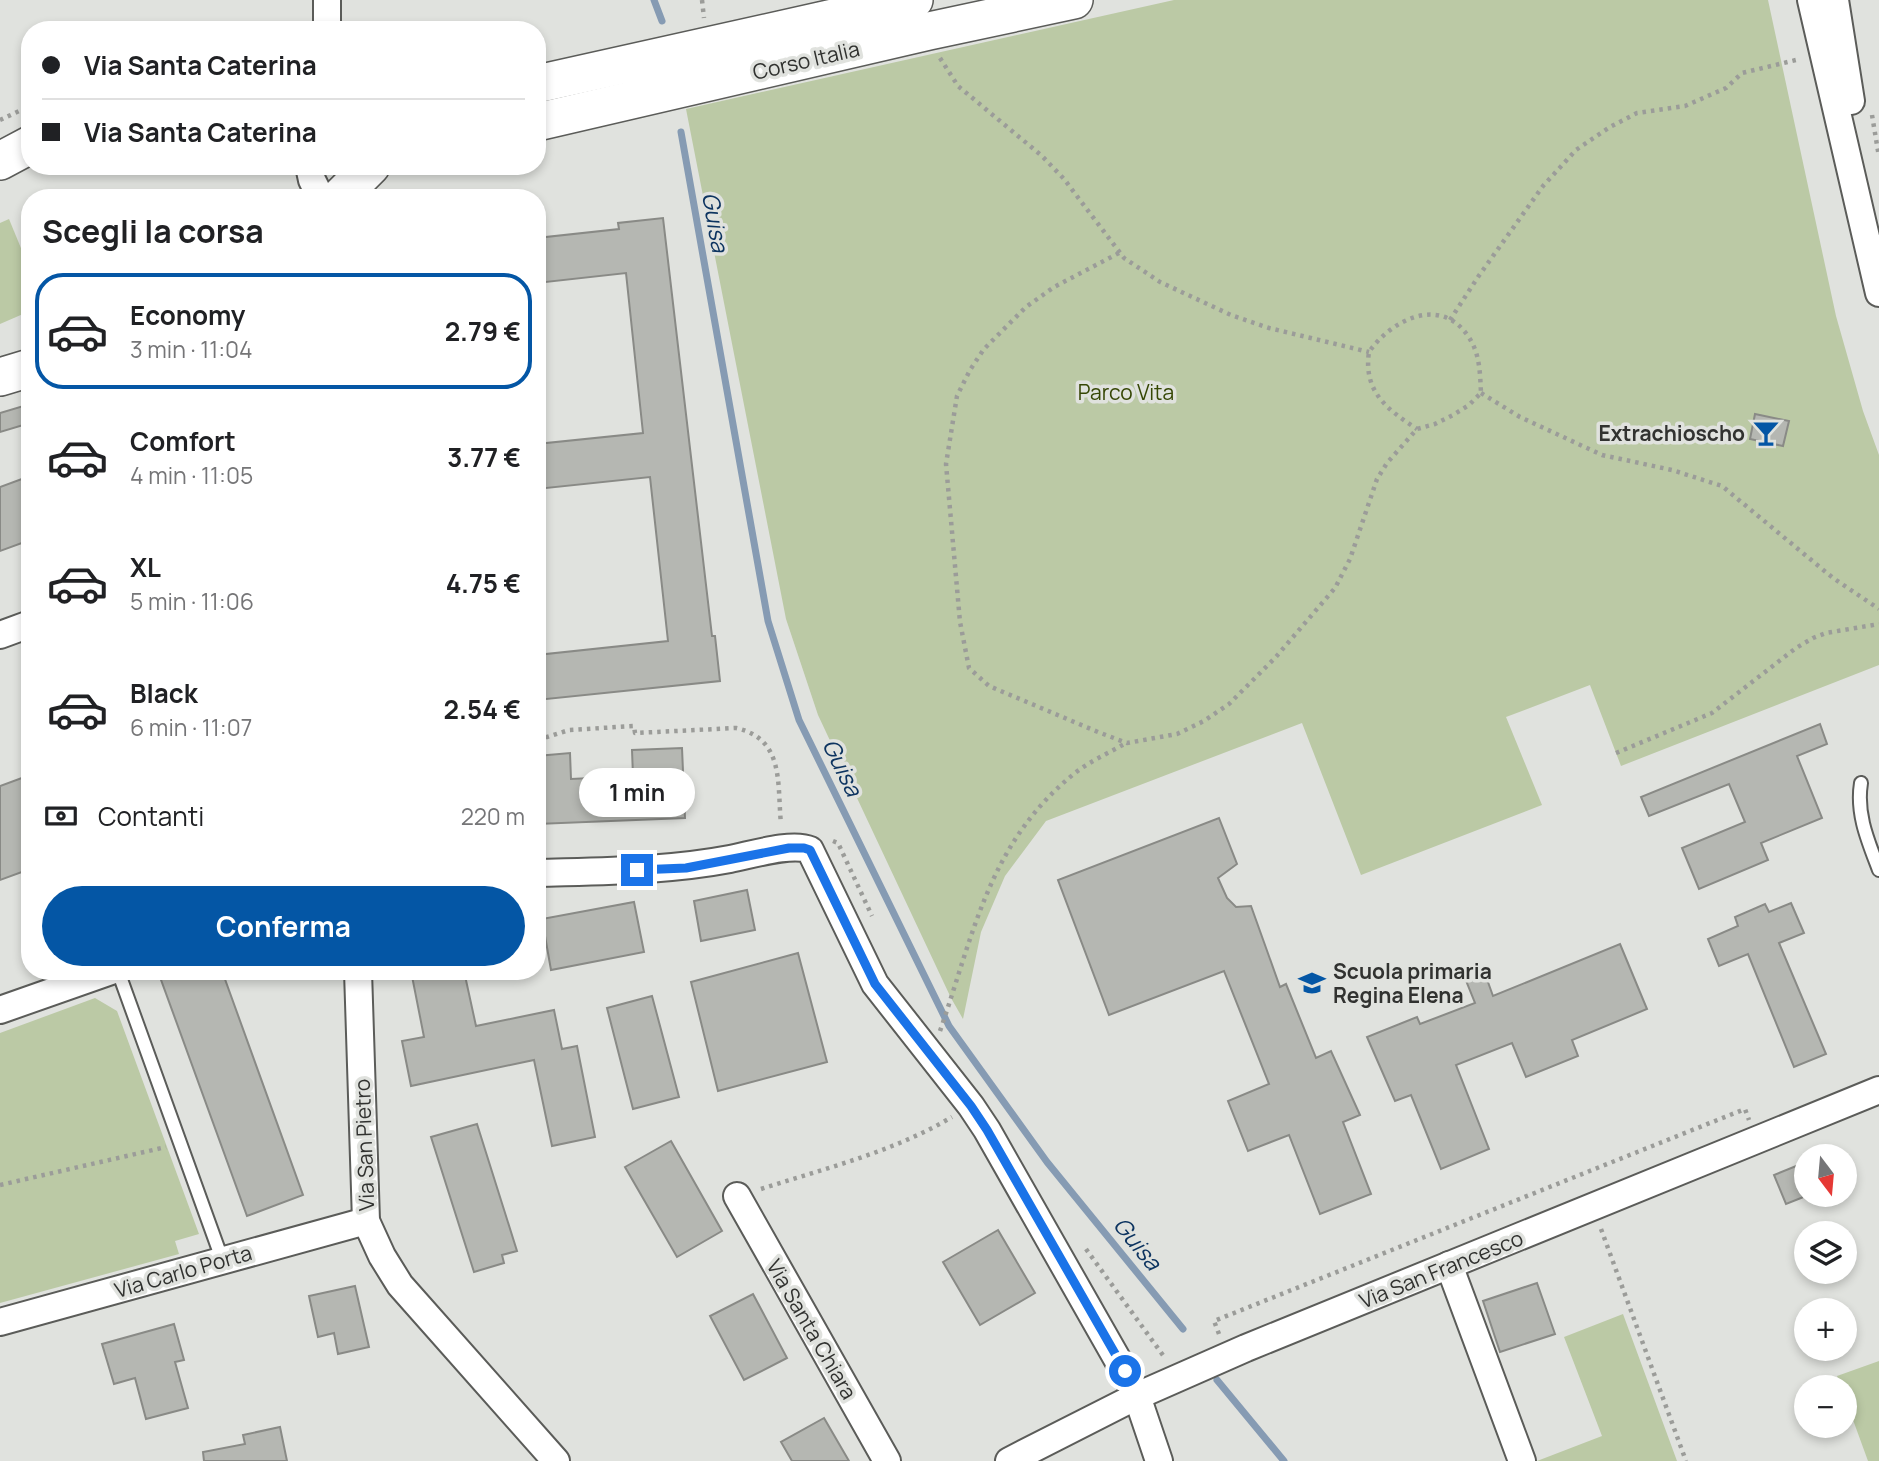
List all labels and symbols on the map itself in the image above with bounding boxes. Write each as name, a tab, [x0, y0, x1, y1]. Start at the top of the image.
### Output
street label: Corso Italia	[750, 34, 862, 86]
water label: Guisa	[695, 190, 737, 256]
park label: Parco Vita	[1078, 378, 1174, 406]
bar icon: Extrachioscho	[1751, 418, 1781, 448]
place label: Extrachioscho	[1598, 419, 1745, 447]
water label: Guisa	[815, 733, 871, 802]
callout: 1 min	[579, 768, 695, 818]
route end	[621, 854, 653, 886]
place label: Scuola primaria Regina Elena	[1333, 957, 1492, 1009]
school or university icon: Scuola primaria Regina Elena	[1297, 968, 1327, 998]
street label: Via San Pietro	[348, 1078, 380, 1212]
north arrow	[1794, 1144, 1857, 1208]
water label: Guisa	[1107, 1210, 1170, 1277]
street label: Via San Francesco	[1355, 1223, 1527, 1315]
street label: Via Carlo Porta	[111, 1238, 255, 1304]
street label: Via Santa Chiara	[761, 1254, 863, 1404]
route start	[1109, 1355, 1141, 1387]

